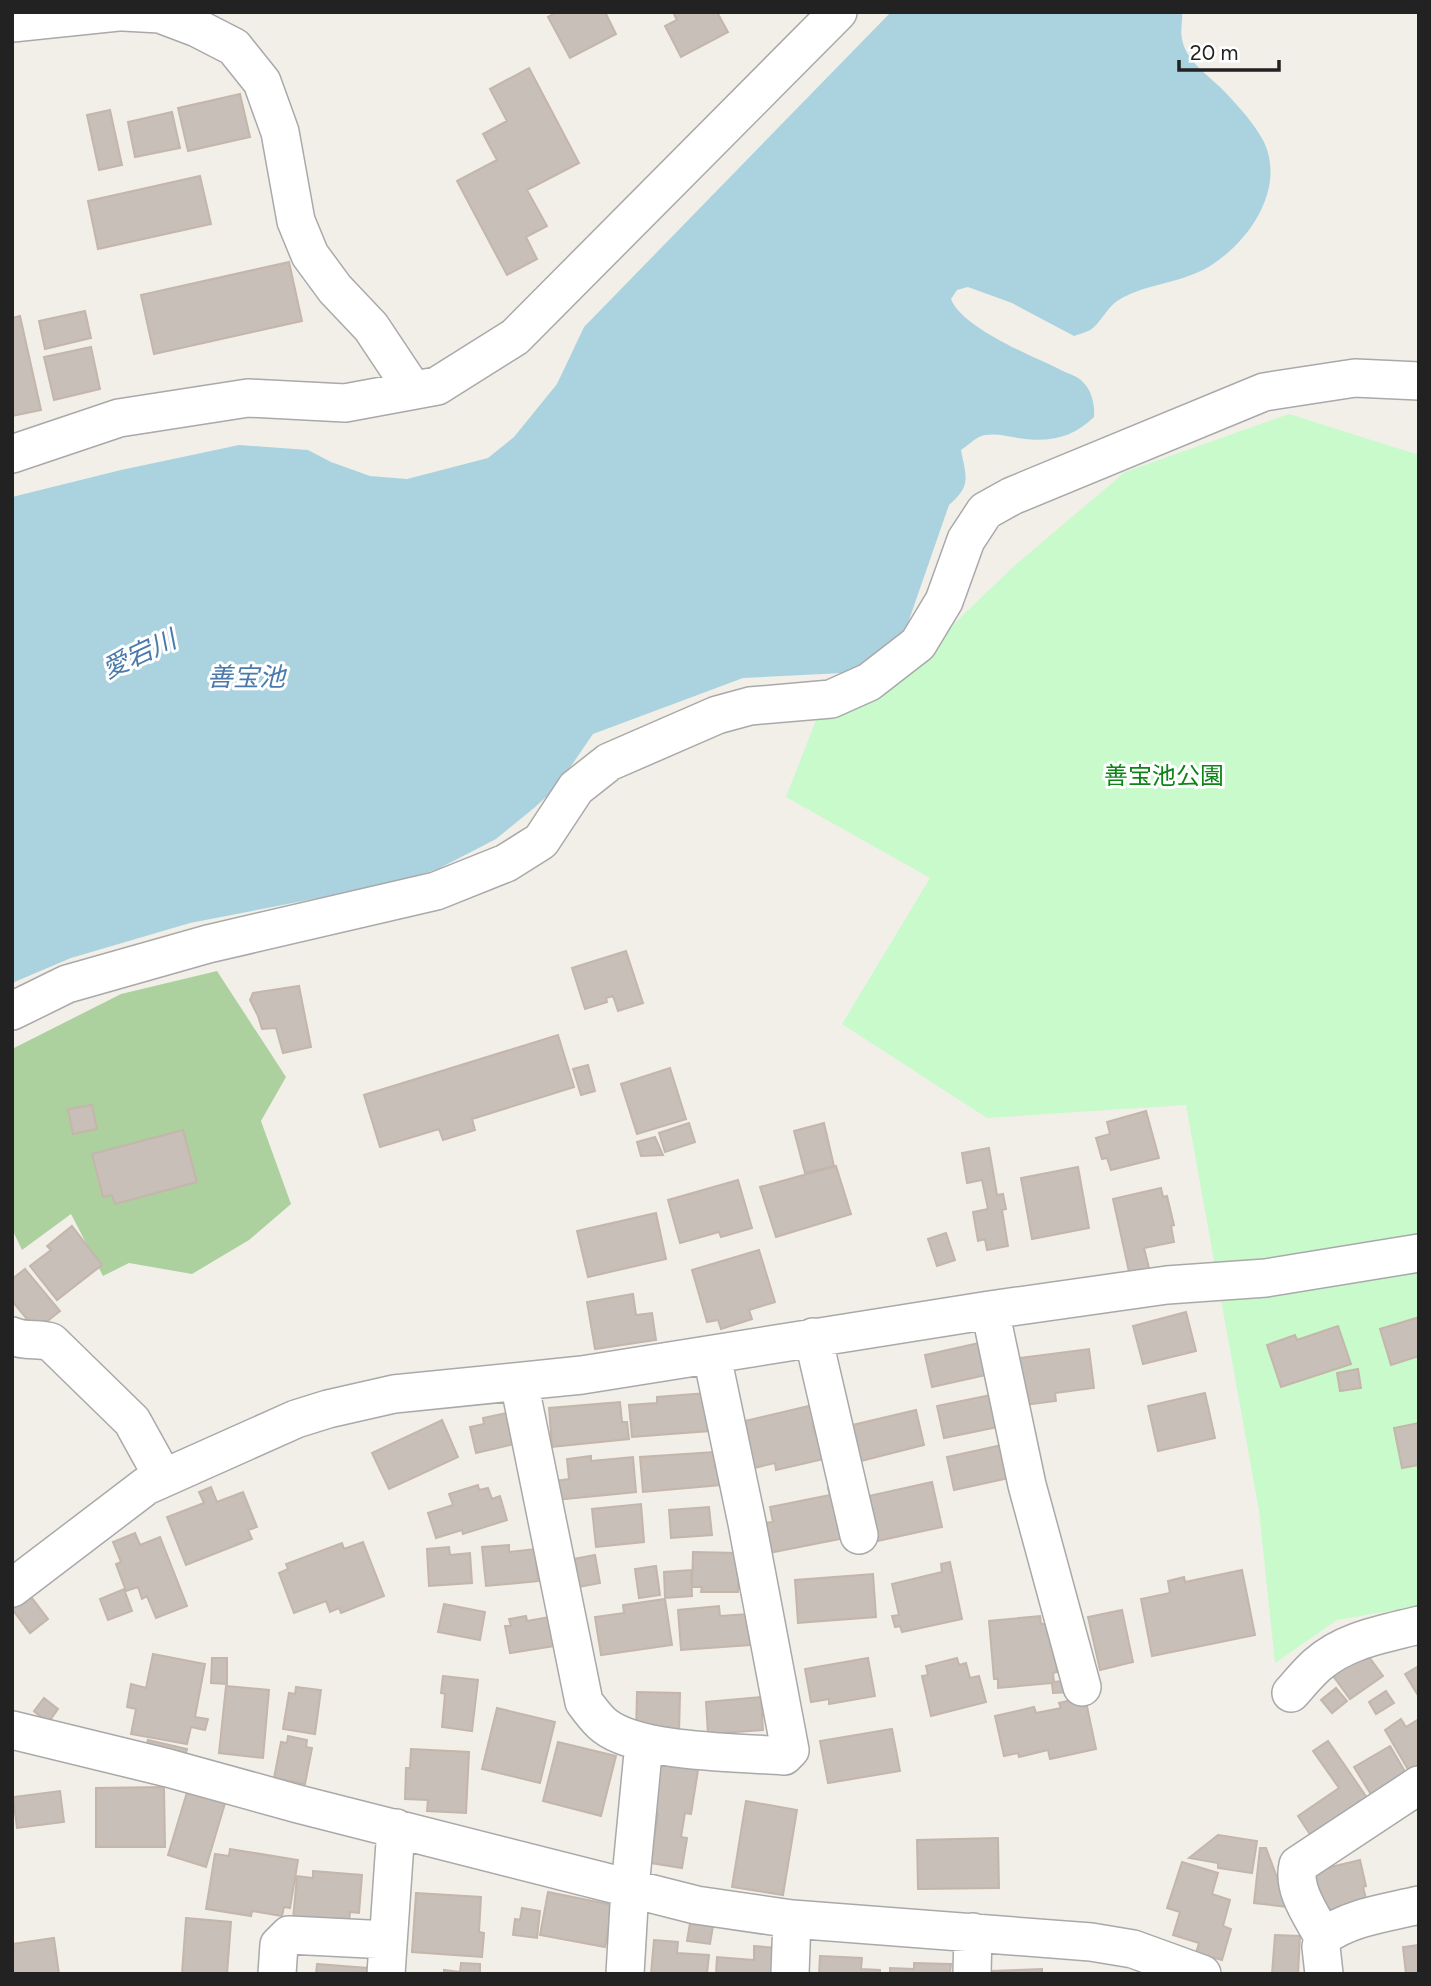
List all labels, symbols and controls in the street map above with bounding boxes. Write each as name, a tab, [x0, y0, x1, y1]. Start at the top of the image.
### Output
scale bar	[1179, 28, 1279, 72]
text: 20 m	[1190, 40, 1238, 65]
water label: 愛宕川	[97, 622, 184, 685]
water label: 善宝池	[207, 661, 288, 693]
park label: 善宝池公園	[1104, 761, 1224, 790]

